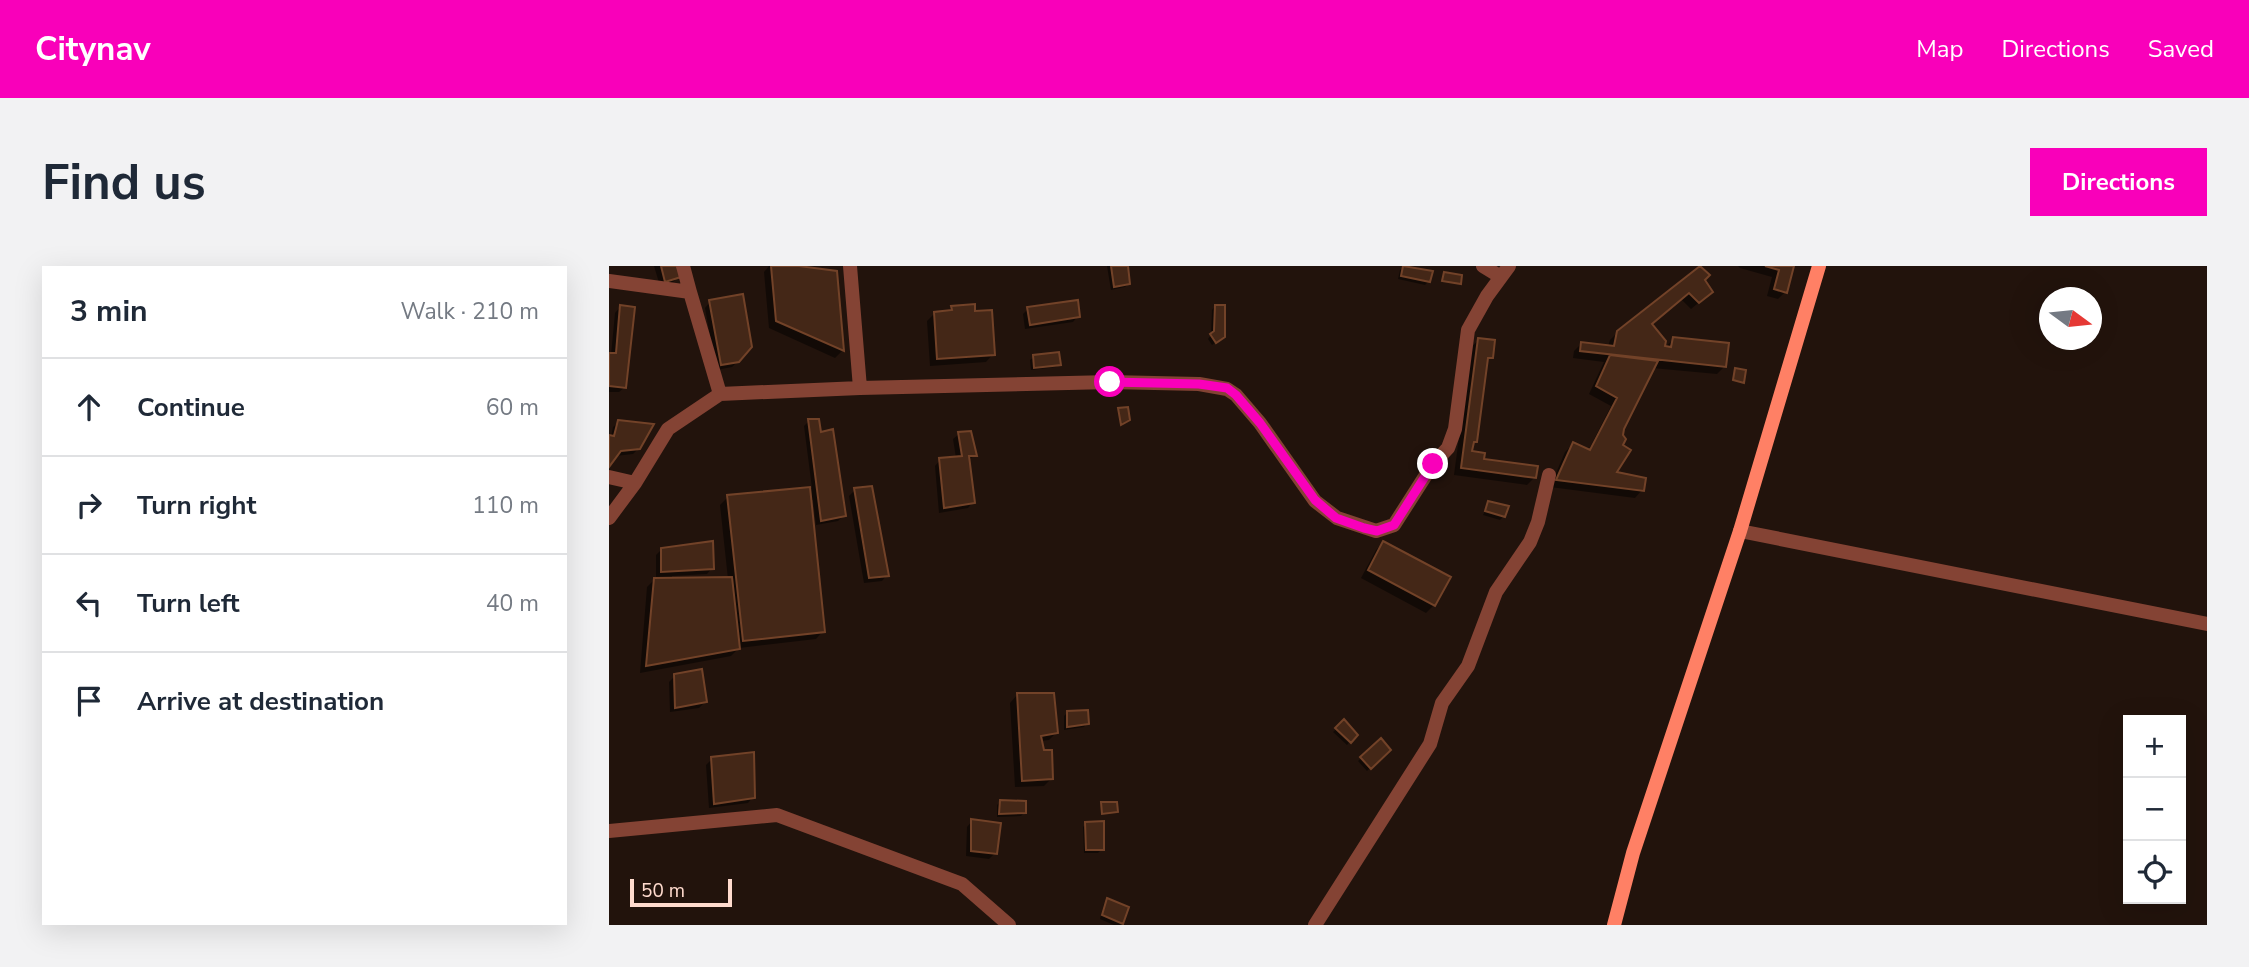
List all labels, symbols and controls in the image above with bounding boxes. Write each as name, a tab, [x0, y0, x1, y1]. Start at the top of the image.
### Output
text: Citynav	[35, 27, 151, 72]
text: Map	[1916, 33, 1963, 65]
text: Directions	[2001, 33, 2110, 65]
text: Saved	[2148, 33, 2214, 65]
button: Directions	[2030, 148, 2207, 216]
text: Find us	[42, 149, 206, 216]
north arrow	[2039, 287, 2102, 350]
text: 3 min	[70, 291, 148, 332]
text: Walk · 210 m	[400, 296, 539, 327]
route start	[1094, 366, 1125, 397]
icon: ahead	[70, 388, 108, 426]
text: Continue	[137, 390, 245, 425]
text: 60 m	[486, 392, 539, 423]
route end	[1417, 448, 1448, 479]
icon: right	[70, 486, 108, 524]
text: Turn right	[137, 488, 256, 523]
text: 110 m	[472, 490, 539, 521]
icon: left	[70, 584, 108, 622]
text: Turn left	[137, 586, 240, 621]
text: 40 m	[486, 588, 539, 619]
icon: arrive	[70, 682, 108, 720]
text: Arrive at destination	[137, 684, 384, 719]
map controls	[2123, 715, 2186, 904]
button: +	[2123, 715, 2186, 778]
button: −	[2123, 778, 2186, 841]
button: locate	[2123, 841, 2186, 904]
scale bar	[630, 876, 731, 908]
text: 50 m	[641, 878, 685, 904]

